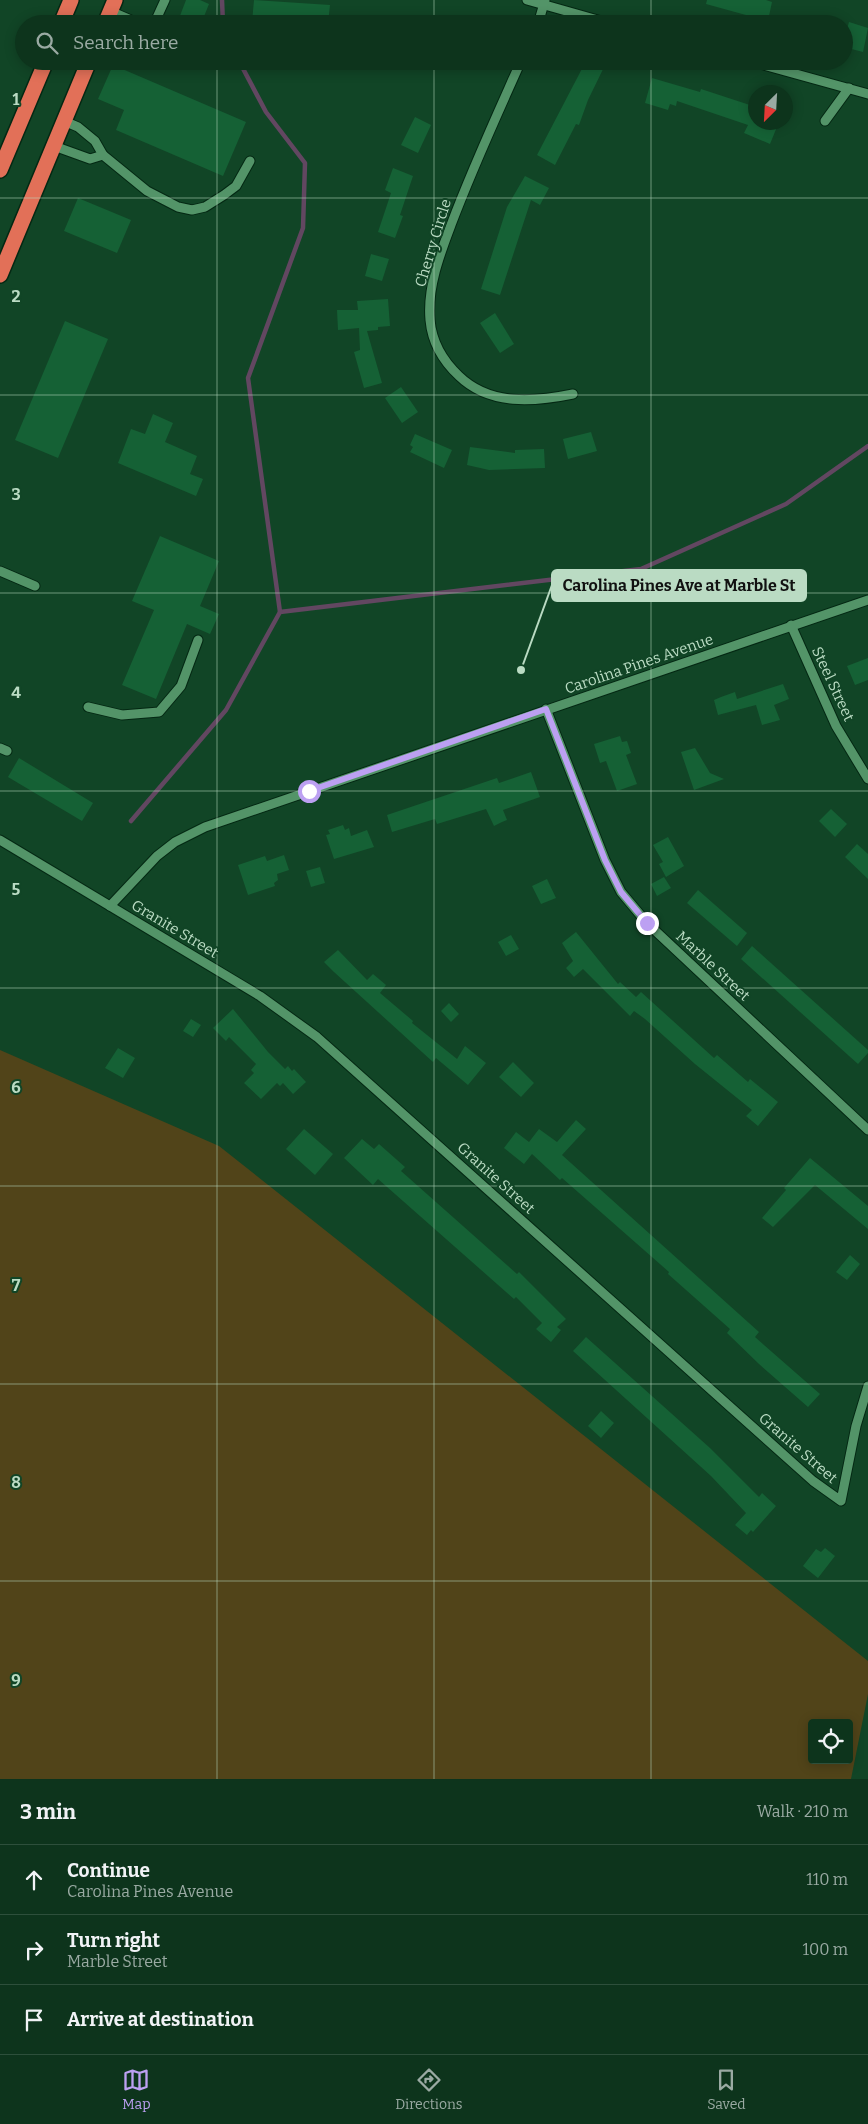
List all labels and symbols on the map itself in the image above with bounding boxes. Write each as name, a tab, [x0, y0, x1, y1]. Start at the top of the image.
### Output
north arrow	[748, 85, 793, 130]
text: 1	[13, 90, 20, 109]
street label: Cherry Circle	[411, 197, 455, 289]
text: 2	[11, 287, 21, 306]
text: 3	[11, 485, 21, 504]
callout: Carolina Pines Ave at Marble St	[552, 570, 806, 601]
text: Carolina Pines Ave at Marble St	[562, 576, 796, 595]
street label: Carolina Pines Avenue	[562, 630, 716, 698]
street label: Steel Street	[808, 644, 858, 725]
text: 4	[11, 683, 21, 702]
route start	[298, 780, 321, 803]
text: 5	[12, 880, 21, 899]
street label: Granite Street	[128, 896, 222, 962]
route end	[636, 912, 659, 935]
street label: Marble Street	[672, 927, 754, 1005]
text: 6	[11, 1078, 21, 1097]
street label: Granite Street	[453, 1138, 539, 1218]
text: 7	[12, 1276, 21, 1295]
street label: Granite Street	[755, 1409, 841, 1487]
text: 8	[11, 1473, 21, 1492]
text: 9	[11, 1671, 21, 1690]

